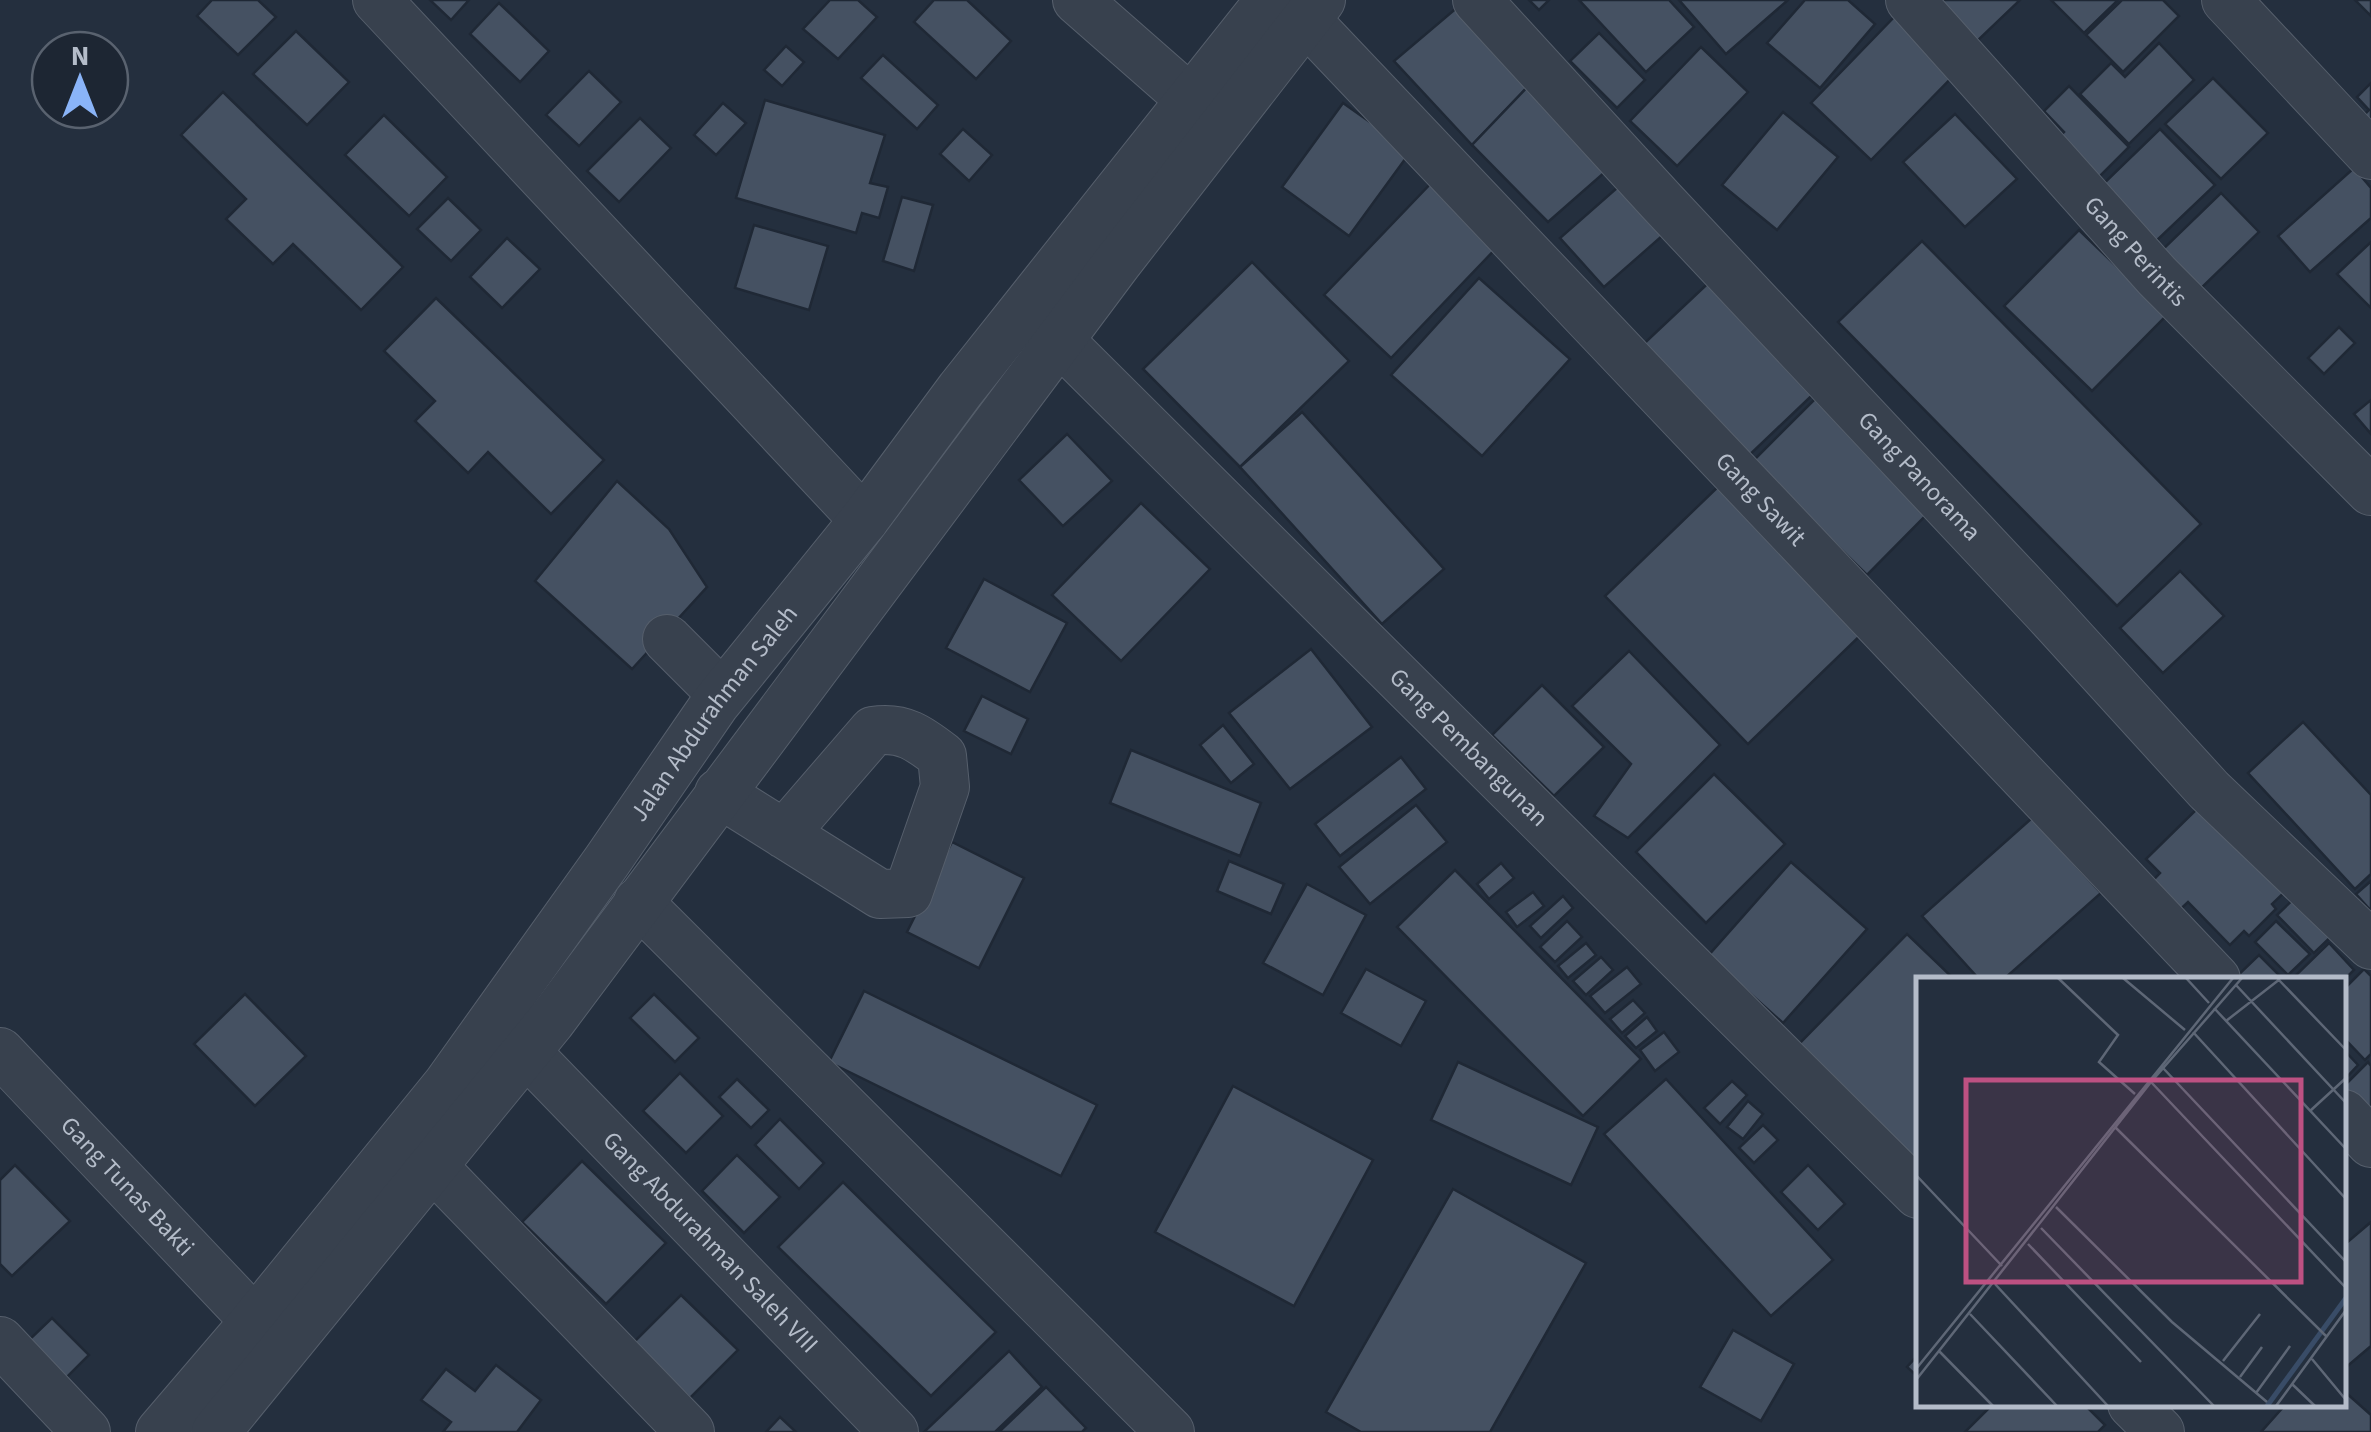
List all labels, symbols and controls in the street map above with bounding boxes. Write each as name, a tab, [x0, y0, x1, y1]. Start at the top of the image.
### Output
north arrow	[30, 30, 130, 130]
text: N	[71, 36, 89, 76]
street label: Gang Perintis	[2076, 188, 2196, 315]
street label: Gang Panorama	[1849, 403, 1989, 549]
street label: Gang Sawit	[1707, 444, 1815, 555]
street label: Jalan Abdurahman Saleh	[621, 597, 806, 829]
street label: Gang Pembangunan	[1381, 660, 1557, 835]
inset map	[1916, 977, 2346, 1407]
street label: Gang Tunas Bakti	[52, 1108, 203, 1264]
street label: Gang Abdurahman Saleh VIII	[594, 1123, 826, 1361]

